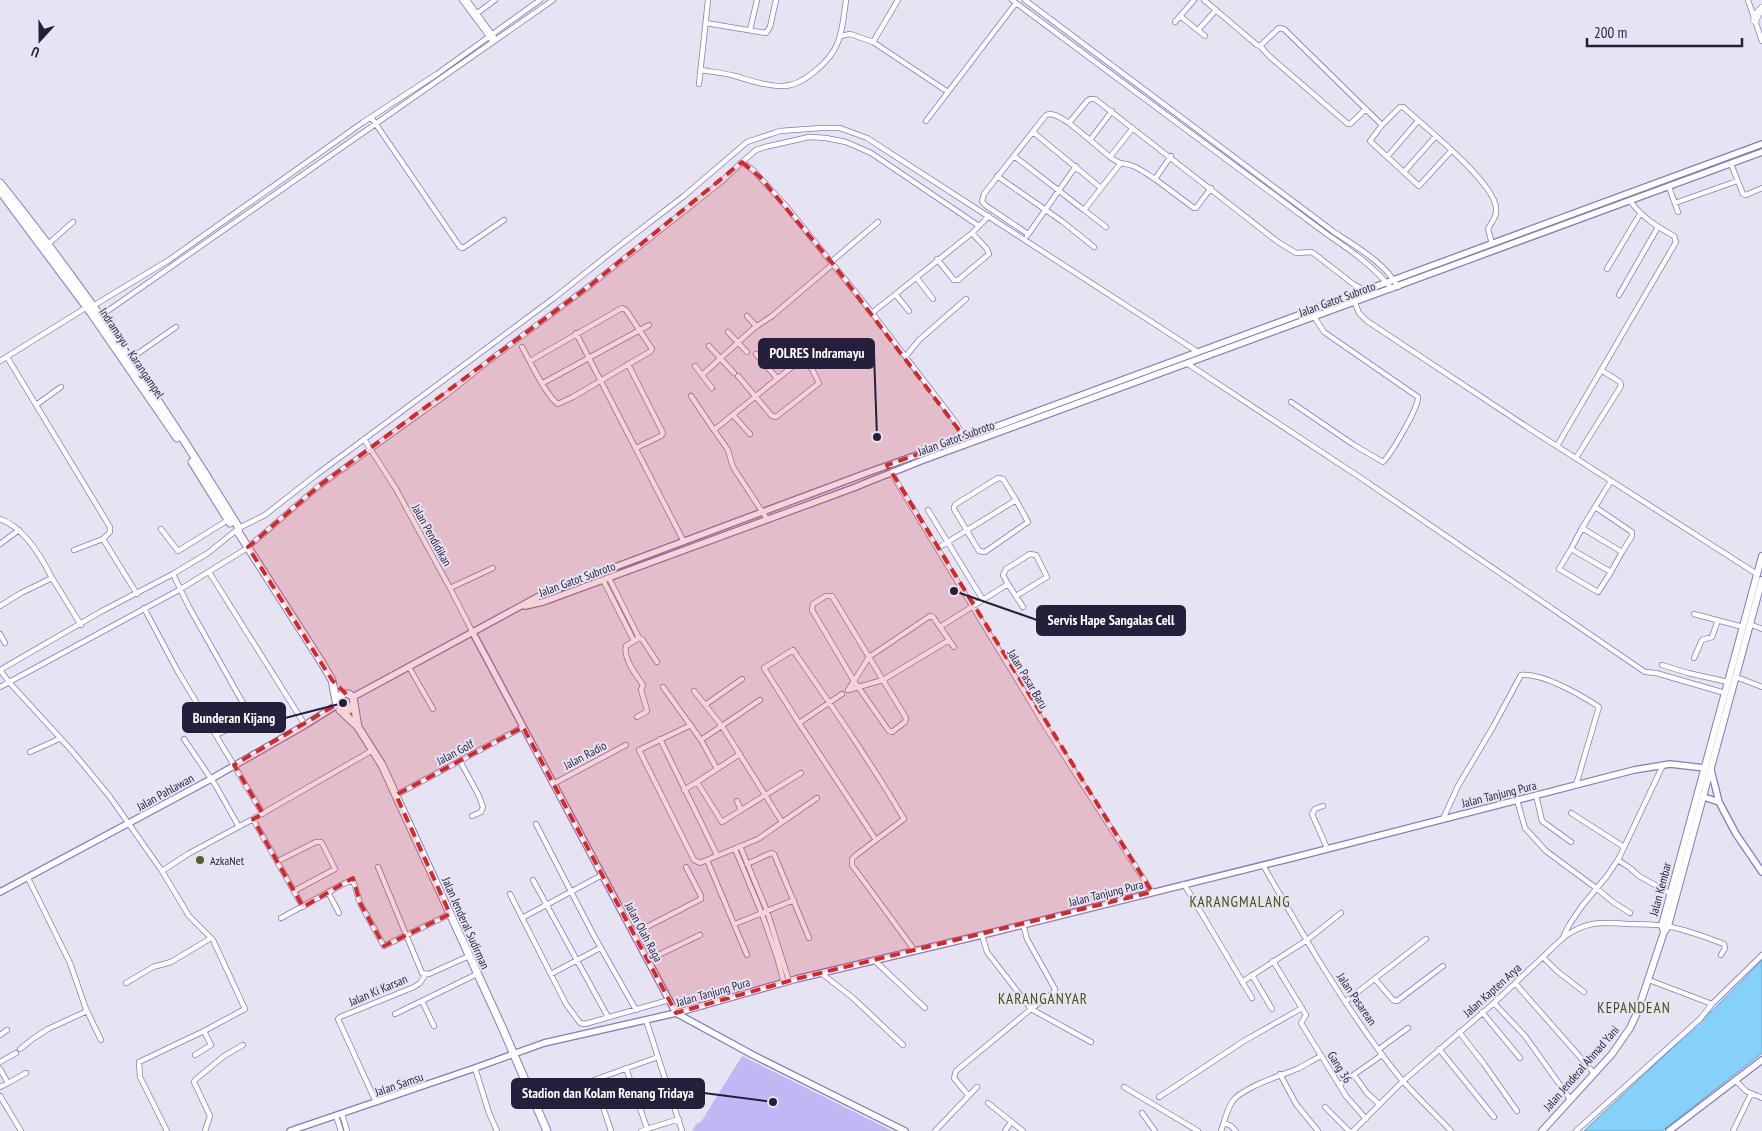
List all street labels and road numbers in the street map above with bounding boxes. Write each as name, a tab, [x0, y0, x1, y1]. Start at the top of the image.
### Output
street label: Jalan Gatot Subroto	[1296, 278, 1377, 320]
street label: Indramayu - Karangampel	[96, 305, 168, 401]
street label: Jalan Gatot Subroto	[915, 417, 996, 459]
street label: Jalan Pendidikan	[408, 500, 455, 569]
street label: Jalan Gatot Subroto	[536, 558, 617, 600]
street label: Jalan Pasar Baru	[1004, 646, 1052, 711]
street label: Jalan Golf	[433, 736, 477, 768]
street label: Jalan Radio	[560, 737, 609, 773]
street label: Jalan Pahlawan	[133, 770, 196, 814]
street label: Jalan Tanjung Pura	[1459, 777, 1538, 811]
street label: Jalan Kembar	[1645, 860, 1674, 918]
street label: Jalan Jenderal Sudirman	[439, 874, 493, 971]
street label: Jalan Tanjung Pura	[1066, 876, 1145, 910]
street label: Jalan Olah Raga	[621, 899, 666, 965]
street label: Jalan Kapten Arya	[1459, 960, 1524, 1021]
street label: Jalan Pasarean	[1333, 969, 1380, 1028]
street label: Jalan Ki Karsan	[346, 971, 409, 1009]
street label: Jalan Tanjung Pura	[673, 974, 752, 1010]
street label: Jalan Jenderal Ahmad Yani	[1539, 1022, 1622, 1114]
street label: Gang 36	[1324, 1048, 1356, 1086]
street label: Jalan Samsu	[372, 1069, 425, 1100]

